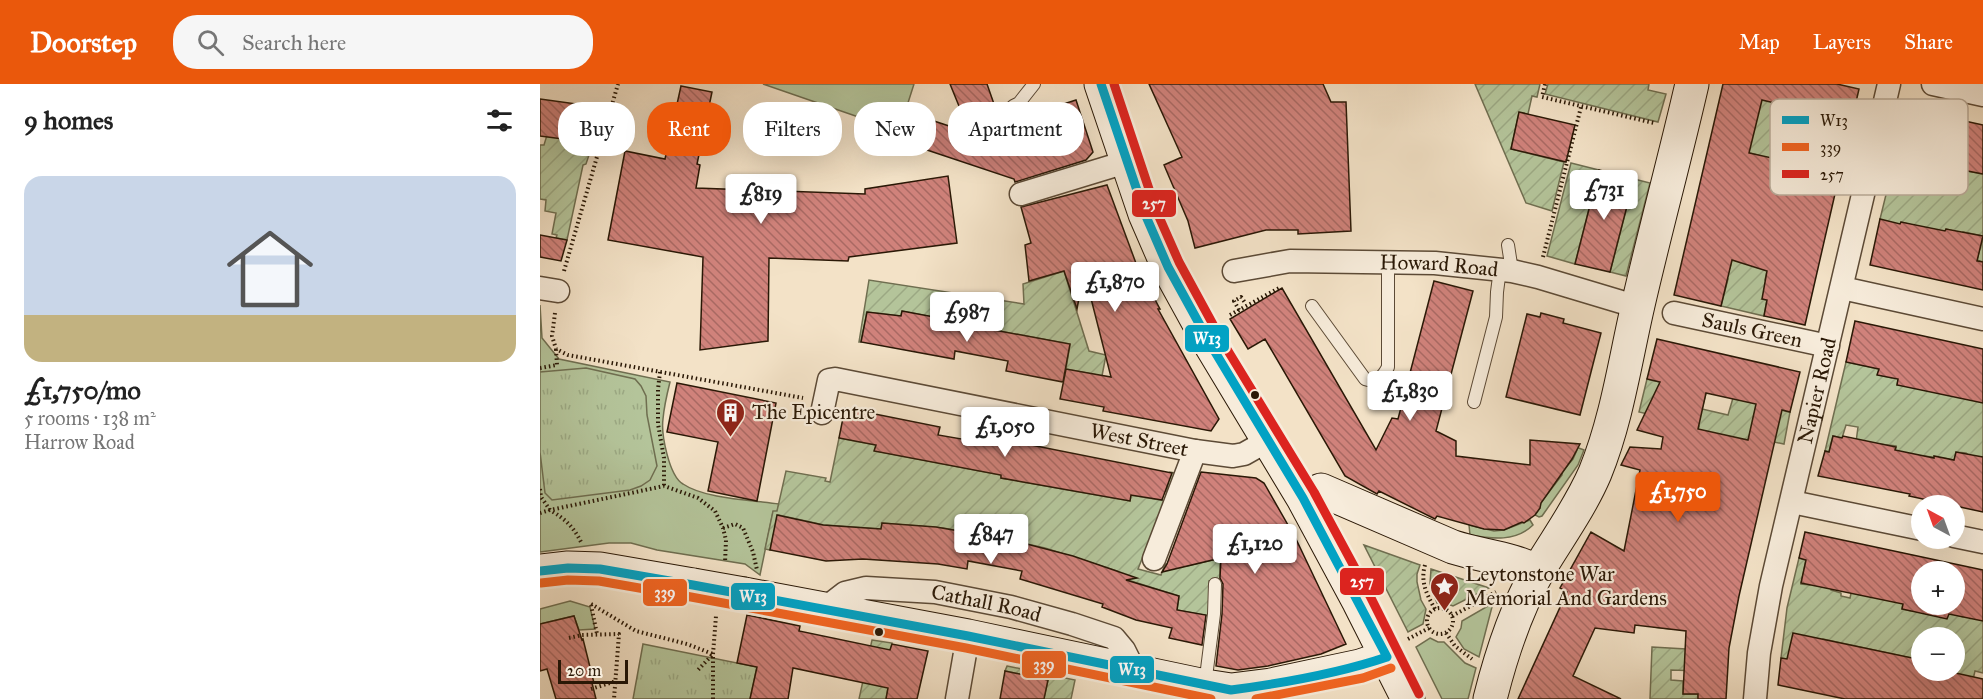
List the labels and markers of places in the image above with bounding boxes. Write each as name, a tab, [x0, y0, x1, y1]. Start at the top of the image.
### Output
pin: £731	[1568, 170, 1640, 221]
pin: £819	[725, 174, 797, 225]
pin: £1,870	[1066, 262, 1164, 313]
pin: £987	[931, 292, 1003, 343]
pin: £1,830	[1361, 371, 1459, 422]
unlabelled marker	[1249, 389, 1261, 401]
building icon: The Epicentre	[715, 396, 747, 438]
place label: The Epicentre	[752, 399, 876, 425]
pin: £1,050	[956, 407, 1054, 458]
pin: £1,750	[1629, 472, 1727, 523]
pin: £847	[955, 514, 1027, 565]
pin: £1,120	[1206, 524, 1304, 575]
place label: Leytonstone War Memorial And Gardens	[1465, 561, 1667, 611]
place icon: Leytonstone War Memorial And Gardens	[1428, 570, 1460, 612]
unlabelled marker	[873, 626, 885, 638]

